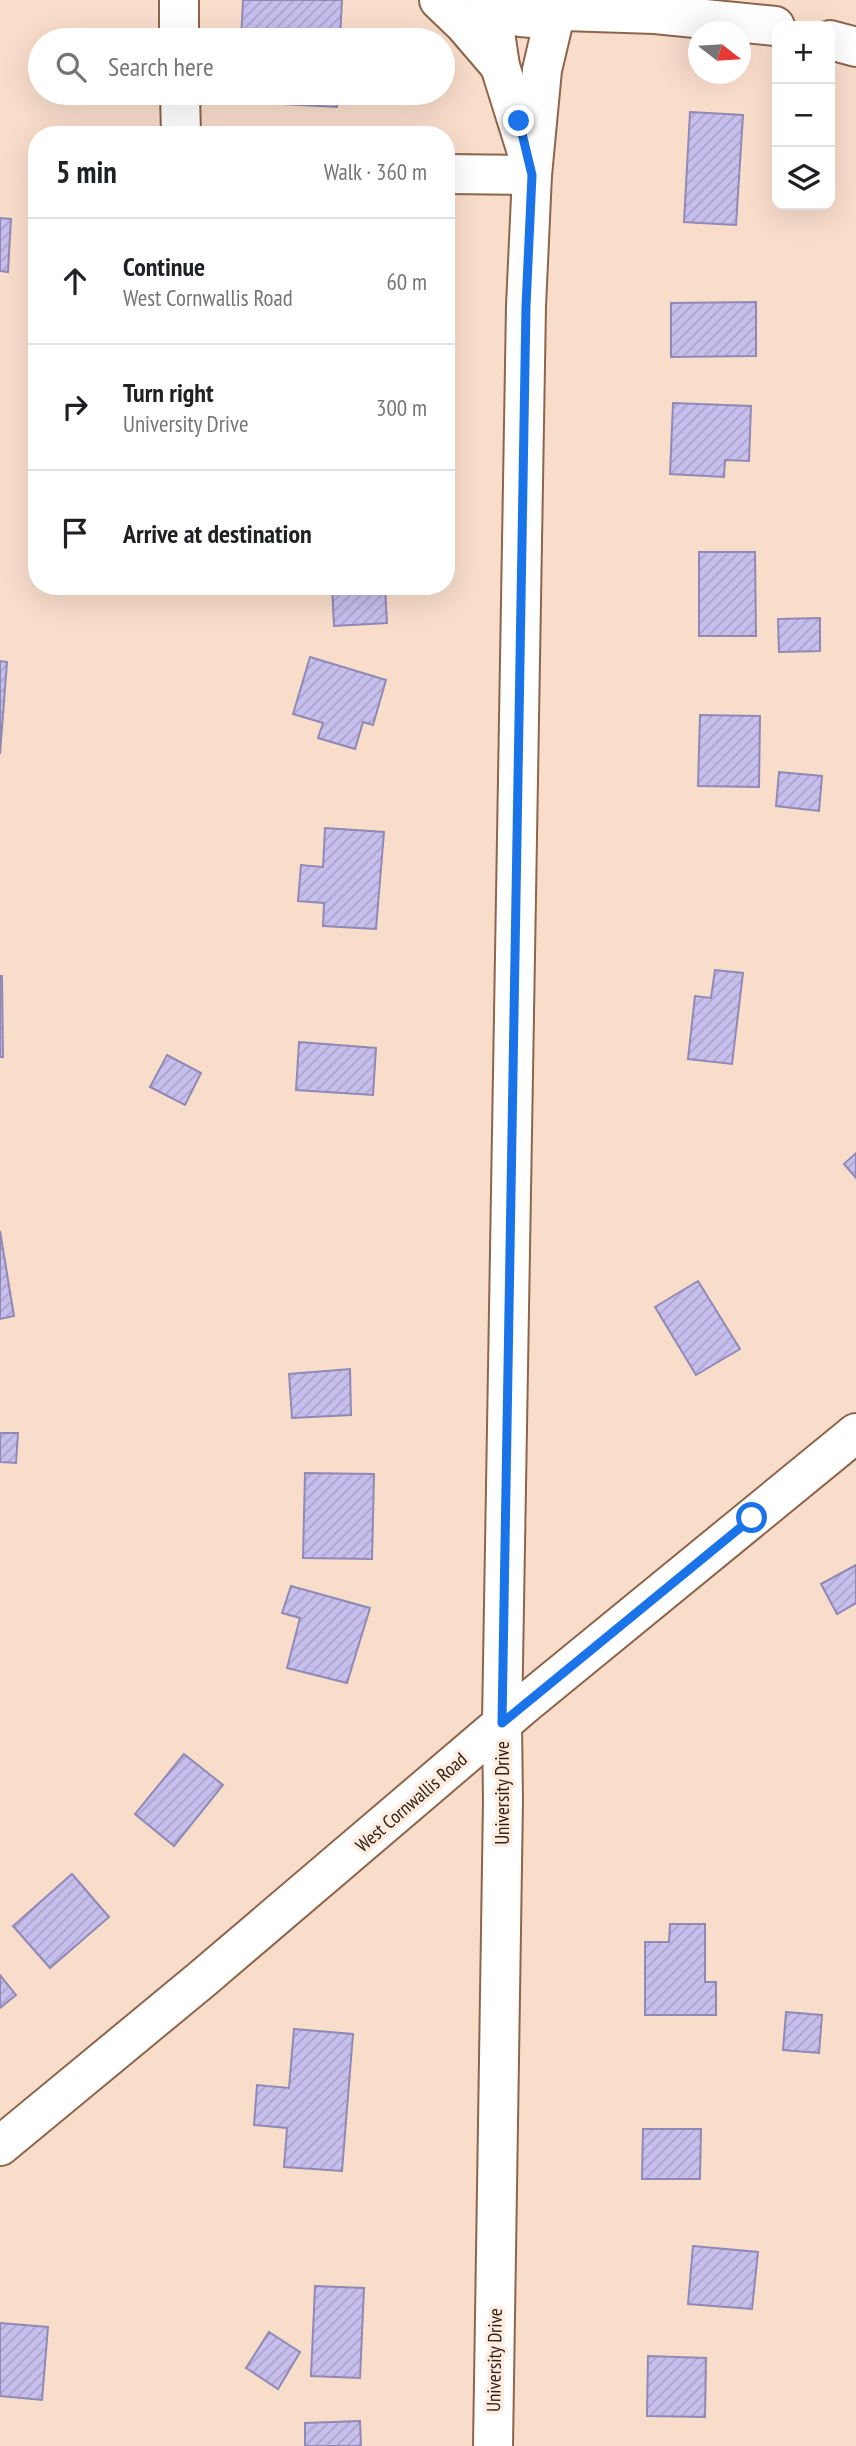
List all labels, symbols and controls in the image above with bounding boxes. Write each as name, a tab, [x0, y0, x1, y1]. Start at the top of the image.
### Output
north arrow	[688, 21, 751, 84]
map controls	[772, 21, 835, 210]
button: +	[772, 21, 835, 84]
search box	[28, 28, 455, 105]
icon: search	[52, 48, 90, 86]
text: Search here	[108, 50, 214, 83]
button: −	[772, 84, 835, 147]
route end	[503, 105, 534, 136]
button: layers	[772, 147, 835, 210]
text: 5 min	[56, 152, 117, 191]
text: Walk · 360 m	[324, 157, 427, 186]
text: Continue	[123, 250, 205, 283]
icon: ahead	[56, 262, 94, 300]
text: 60 m	[386, 267, 427, 296]
text: West Cornwallis Road	[123, 283, 293, 312]
text: Turn right	[123, 376, 214, 409]
icon: right	[56, 388, 94, 426]
text: 300 m	[376, 393, 427, 422]
text: University Drive	[123, 409, 248, 438]
icon: arrive	[56, 514, 94, 552]
text: Arrive at destination	[123, 517, 312, 550]
route start	[736, 1502, 767, 1533]
street label: University Drive	[490, 1741, 514, 1845]
street label: West Cornwallis Road	[350, 1747, 472, 1857]
street label: University Drive	[481, 2308, 507, 2412]

